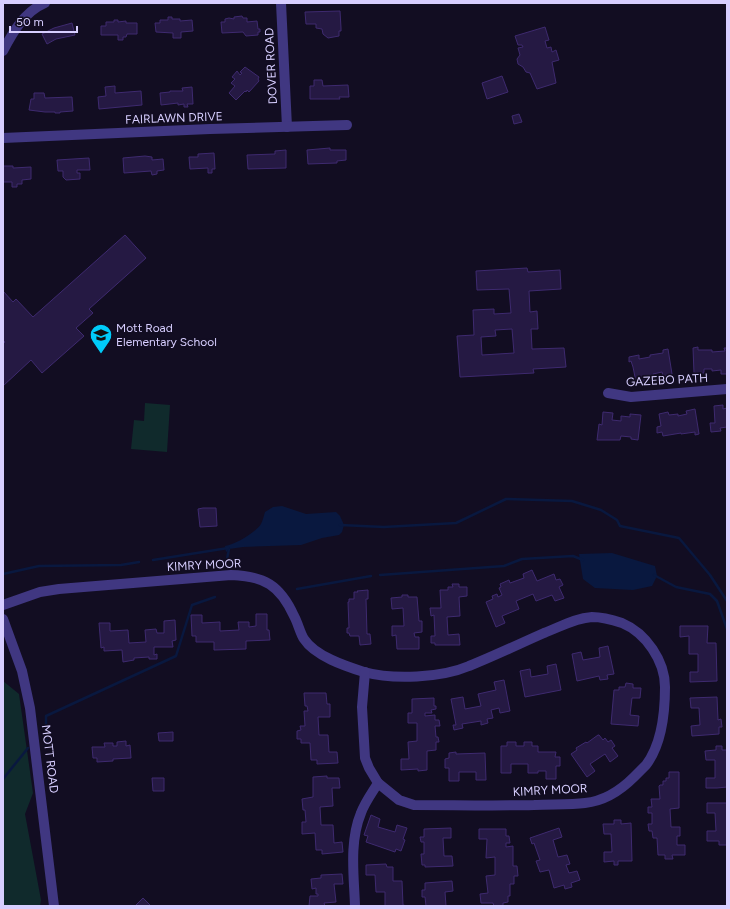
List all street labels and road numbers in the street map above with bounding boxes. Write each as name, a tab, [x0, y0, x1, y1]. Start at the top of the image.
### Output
street label: DOVER ROAD	[262, 27, 280, 105]
street label: FAIRLAWN DRIVE	[125, 109, 223, 127]
street label: GAZEBO PATH	[626, 371, 708, 389]
street label: KIMRY MOOR	[166, 556, 242, 574]
street label: MOTT ROAD	[39, 724, 61, 794]
street label: KIMRY MOOR	[512, 781, 588, 799]

